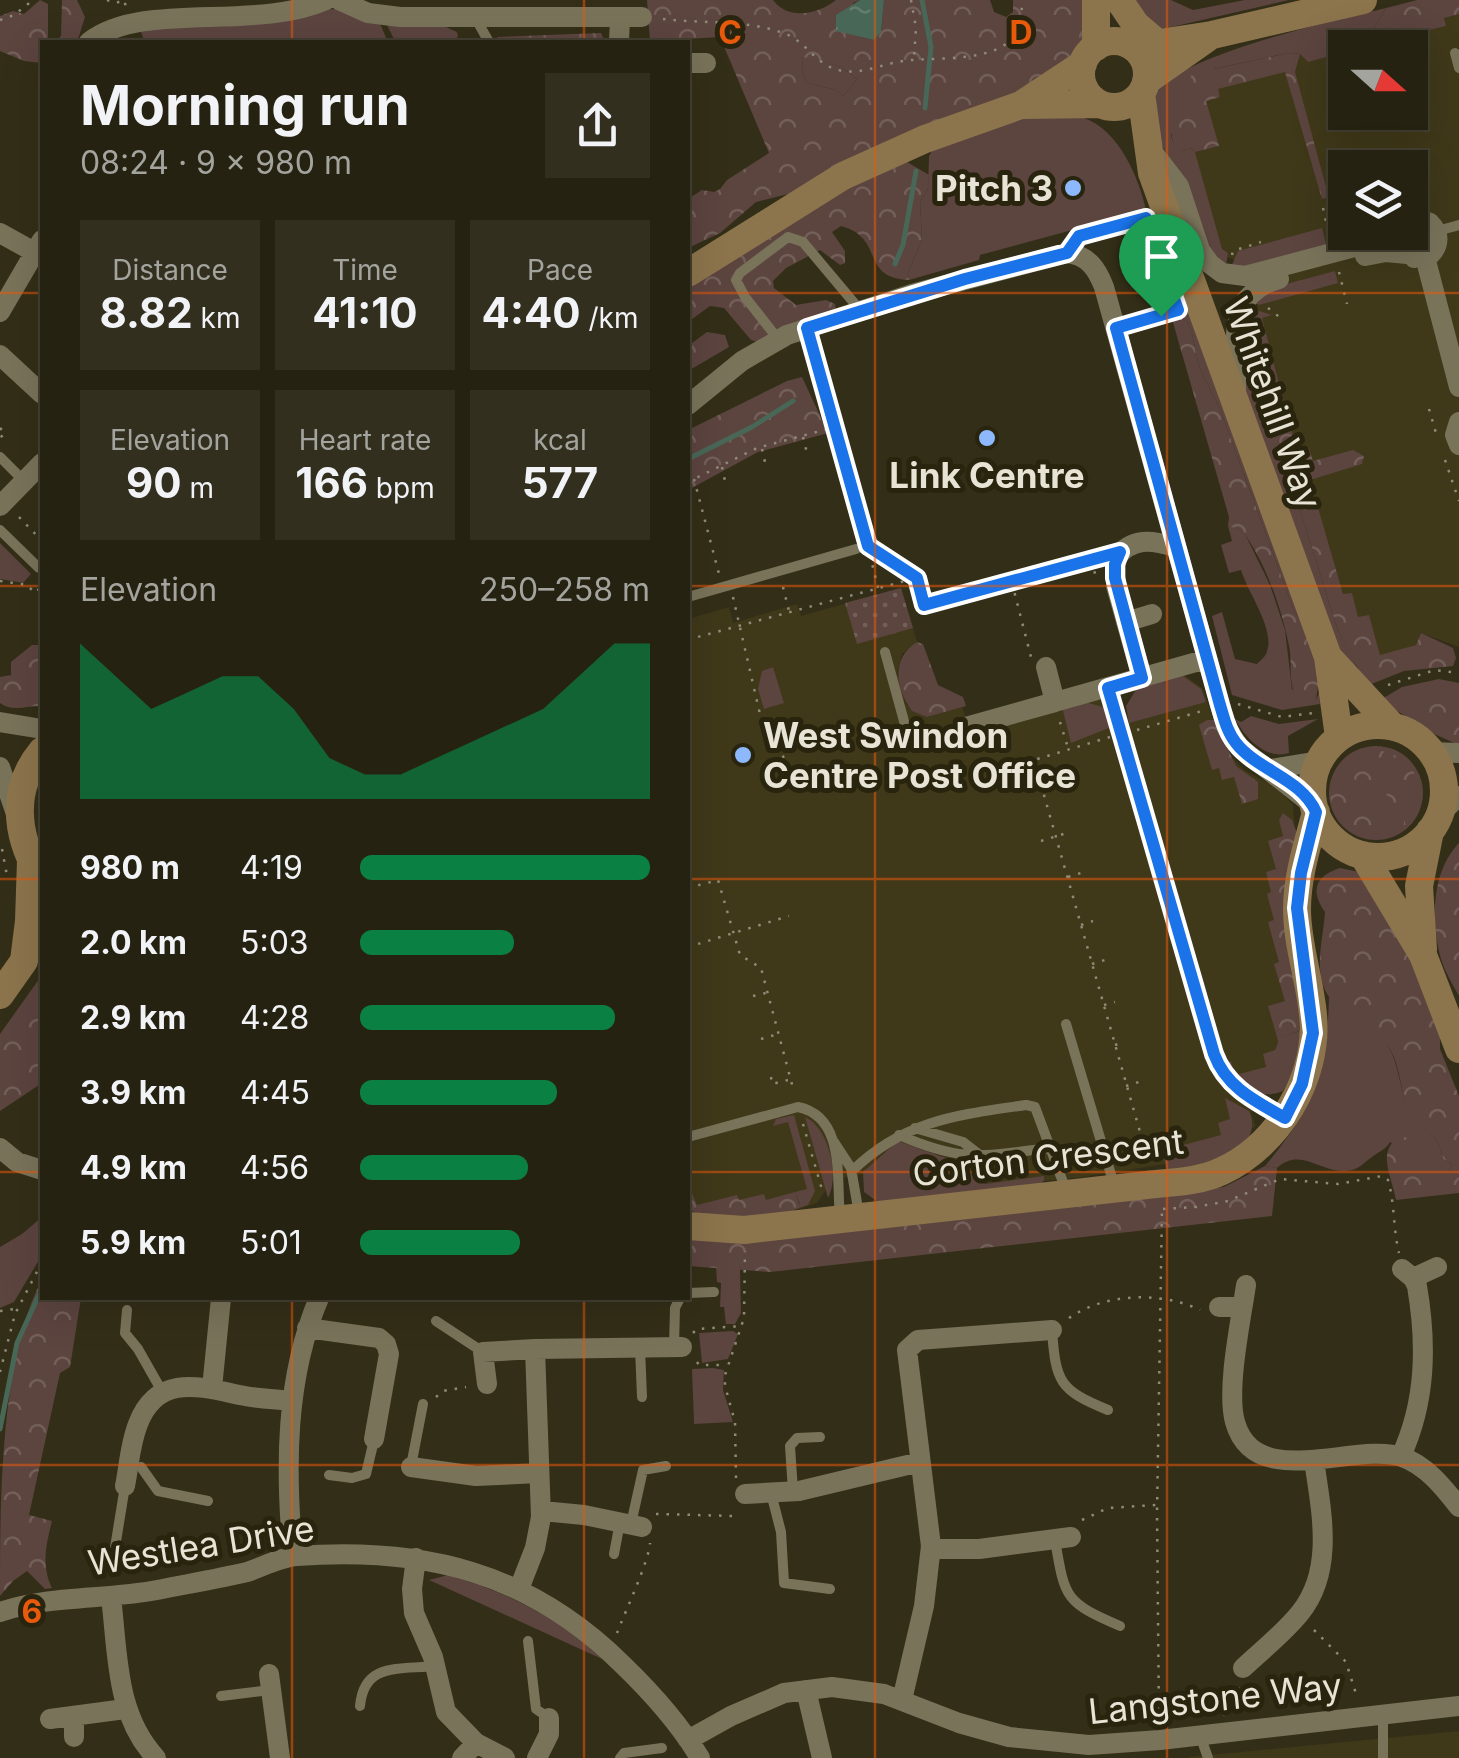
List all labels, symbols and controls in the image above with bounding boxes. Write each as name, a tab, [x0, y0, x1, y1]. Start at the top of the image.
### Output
text: C	[718, 13, 742, 52]
text: D	[1009, 13, 1033, 52]
north arrow	[1328, 30, 1428, 130]
map controls	[1328, 30, 1428, 250]
text: Morning run	[80, 72, 410, 138]
button: share	[545, 73, 650, 178]
text: 08:24 · 9 × 980 m	[80, 143, 352, 182]
button: layers	[1328, 150, 1428, 250]
place label: Pitch 3	[935, 167, 1053, 209]
marker: Pitch 3	[1062, 177, 1084, 199]
pin	[1119, 214, 1204, 317]
icon: arrive	[1134, 229, 1189, 284]
text: Distance	[112, 253, 228, 287]
text: Time	[332, 253, 398, 287]
text: Pace	[527, 253, 593, 287]
text: 8.82	[100, 287, 193, 338]
text: 41:10	[312, 287, 418, 338]
text: 4:40	[481, 287, 581, 338]
street label: Whitehill Way	[1215, 291, 1331, 515]
text: km	[193, 301, 240, 335]
text: /km	[581, 301, 639, 335]
text: Elevation	[110, 423, 230, 457]
text: Heart rate	[299, 423, 431, 457]
text: kcal	[533, 423, 587, 457]
marker: Link Centre	[976, 427, 998, 449]
place label: Link Centre	[889, 454, 1085, 496]
text: 90	[126, 457, 182, 508]
text: 166	[295, 457, 368, 508]
text: 577	[522, 457, 598, 508]
text: m	[182, 471, 214, 505]
text: bpm	[368, 471, 435, 505]
text: Elevation	[80, 570, 217, 609]
text: 250–258 m	[479, 570, 650, 609]
place label: West Swindon Centre Post Office	[763, 714, 1076, 796]
marker: West Swindon Centre Post Office	[732, 744, 754, 766]
text: 980 m	[80, 848, 180, 887]
text: 4:19	[240, 848, 303, 887]
text: 2.0 km	[80, 923, 187, 962]
text: 5:03	[240, 923, 309, 962]
text: 2.9 km	[80, 998, 187, 1037]
text: 4:28	[240, 998, 309, 1037]
text: 3.9 km	[80, 1073, 186, 1112]
text: 4:45	[240, 1073, 310, 1112]
street label: Corton Crescent	[910, 1120, 1186, 1194]
text: 4.9 km	[80, 1148, 187, 1187]
text: 4:56	[240, 1148, 309, 1187]
text: 5.9 km	[80, 1223, 186, 1262]
text: 5:01	[240, 1223, 302, 1262]
street label: Westlea Drive	[85, 1506, 317, 1584]
text: 6	[22, 1592, 42, 1631]
street label: Langstone Way	[1086, 1664, 1344, 1732]

